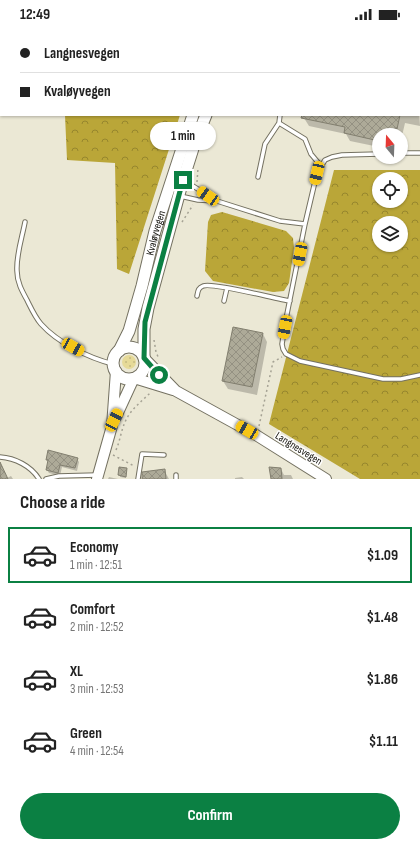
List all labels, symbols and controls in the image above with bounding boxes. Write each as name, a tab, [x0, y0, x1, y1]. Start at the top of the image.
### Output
text: 12:49	[20, 5, 50, 24]
text: Langnesvegen	[44, 44, 120, 63]
text: Kvaløyvegen	[44, 82, 111, 101]
callout: 1 min	[150, 122, 216, 150]
text: 1 min	[171, 128, 195, 144]
north arrow	[372, 128, 408, 164]
map controls	[372, 128, 408, 252]
car	[308, 160, 326, 186]
route end	[174, 171, 192, 189]
button: locate	[372, 172, 408, 208]
car	[195, 184, 221, 208]
street label: Kvaløyvegen	[143, 209, 168, 257]
button: layers	[372, 216, 408, 252]
car	[292, 241, 308, 267]
car	[277, 314, 293, 340]
car	[60, 336, 86, 358]
route start	[150, 366, 168, 384]
car	[103, 407, 125, 433]
car	[234, 419, 260, 441]
street label: Langnesvegen	[273, 429, 325, 468]
text: Choose a ride	[20, 492, 105, 513]
icon: car	[22, 537, 58, 573]
text: Economy	[70, 538, 119, 557]
text: $1.09	[367, 546, 398, 565]
text: 1 min · 12:51	[70, 557, 122, 573]
icon: car	[22, 599, 58, 635]
text: Comfort	[70, 600, 115, 619]
text: $1.48	[367, 608, 398, 627]
text: 2 min · 12:52	[70, 619, 124, 635]
icon: car	[22, 661, 58, 697]
text: XL	[70, 662, 83, 681]
text: $1.86	[367, 670, 398, 689]
text: 3 min · 12:53	[70, 681, 124, 697]
icon: car	[22, 723, 58, 759]
text: Green	[70, 724, 102, 743]
text: $1.11	[369, 732, 398, 751]
text: 4 min · 12:54	[70, 743, 124, 759]
button: Confirm	[20, 793, 400, 839]

